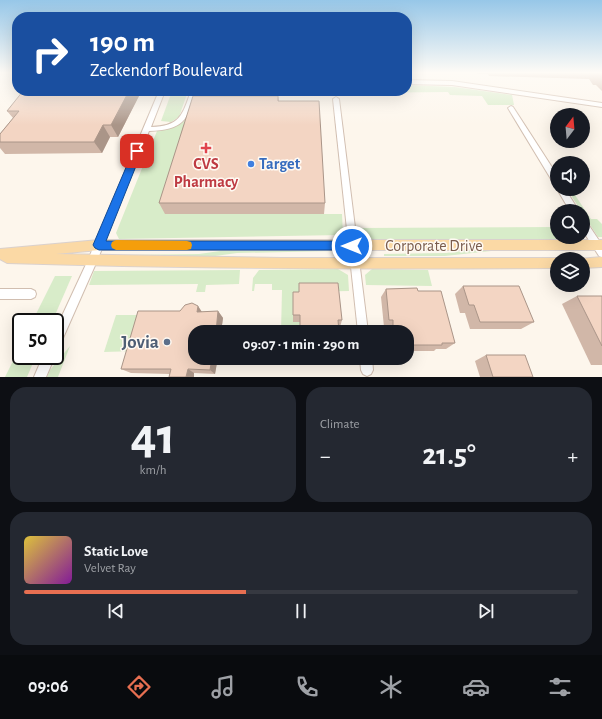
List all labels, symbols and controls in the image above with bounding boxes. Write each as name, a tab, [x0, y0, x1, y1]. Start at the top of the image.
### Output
icon: right	[24, 28, 76, 80]
text: 190 m	[90, 29, 155, 57]
text: Zeckendorf Boulevard	[90, 62, 243, 80]
north arrow	[550, 108, 590, 148]
map controls	[550, 108, 590, 292]
pin	[120, 134, 154, 168]
icon: arrive	[126, 140, 148, 162]
marker: CVS Pharmacy	[201, 143, 211, 153]
place label: CVS Pharmacy	[174, 156, 239, 191]
place label: Target	[259, 156, 301, 172]
button: sound	[550, 156, 590, 196]
marker: Target	[246, 159, 256, 169]
button: search	[550, 204, 590, 244]
position arrow	[331, 225, 373, 267]
street label: Corporate Drive	[385, 238, 483, 254]
button: layers	[550, 252, 590, 292]
speed limit sign: 50	[12, 313, 64, 365]
place label: Jovia	[121, 333, 159, 352]
marker: Jovia	[162, 337, 172, 347]
text: 09:07 · 1 min · 290 m	[243, 337, 359, 352]
text: 41	[131, 411, 175, 463]
text: Climate	[320, 418, 359, 431]
text: 21.5°	[422, 440, 476, 470]
text: −	[320, 445, 331, 467]
text: +	[567, 445, 578, 467]
text: km/h	[140, 464, 166, 477]
text: Static Love	[84, 544, 148, 559]
text: Velvet Ray	[84, 562, 136, 575]
icon: previous	[105, 600, 127, 622]
icon: pause	[290, 600, 312, 622]
icon: next	[475, 600, 497, 622]
icon: directions	[125, 673, 153, 701]
icon: music	[209, 673, 237, 701]
icon: phone	[293, 673, 321, 701]
icon: climate	[377, 673, 405, 701]
icon: car	[462, 673, 490, 701]
icon: filters	[546, 673, 574, 701]
text: 09:06	[28, 678, 68, 696]

